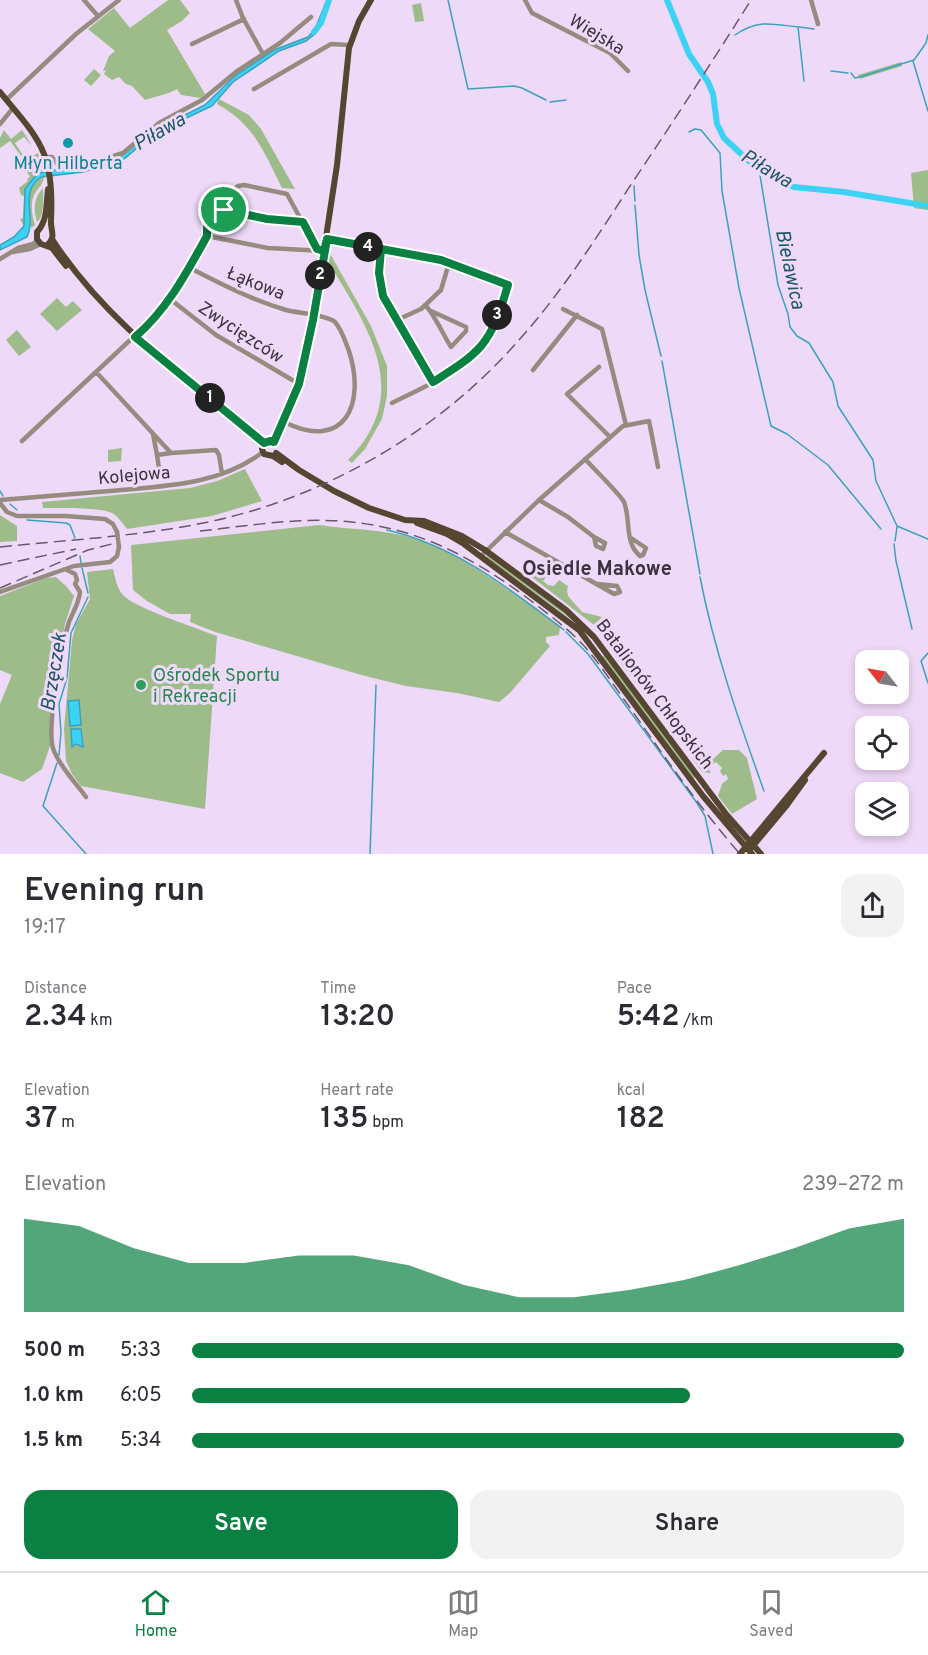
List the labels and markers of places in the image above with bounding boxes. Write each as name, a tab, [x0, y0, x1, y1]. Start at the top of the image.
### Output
marker: Młyn Hilberta	[61, 136, 75, 150]
place label: Młyn Hilberta	[14, 153, 122, 176]
pin	[198, 184, 249, 235]
pin: 4	[353, 232, 383, 262]
pin: 2	[305, 260, 335, 290]
pin: 3	[482, 300, 512, 330]
pin: 1	[195, 383, 225, 413]
place label: Ośrodek Sportu i Rekreacji	[153, 665, 280, 709]
marker: Ośrodek Sportu i Rekreacji	[134, 678, 148, 692]

